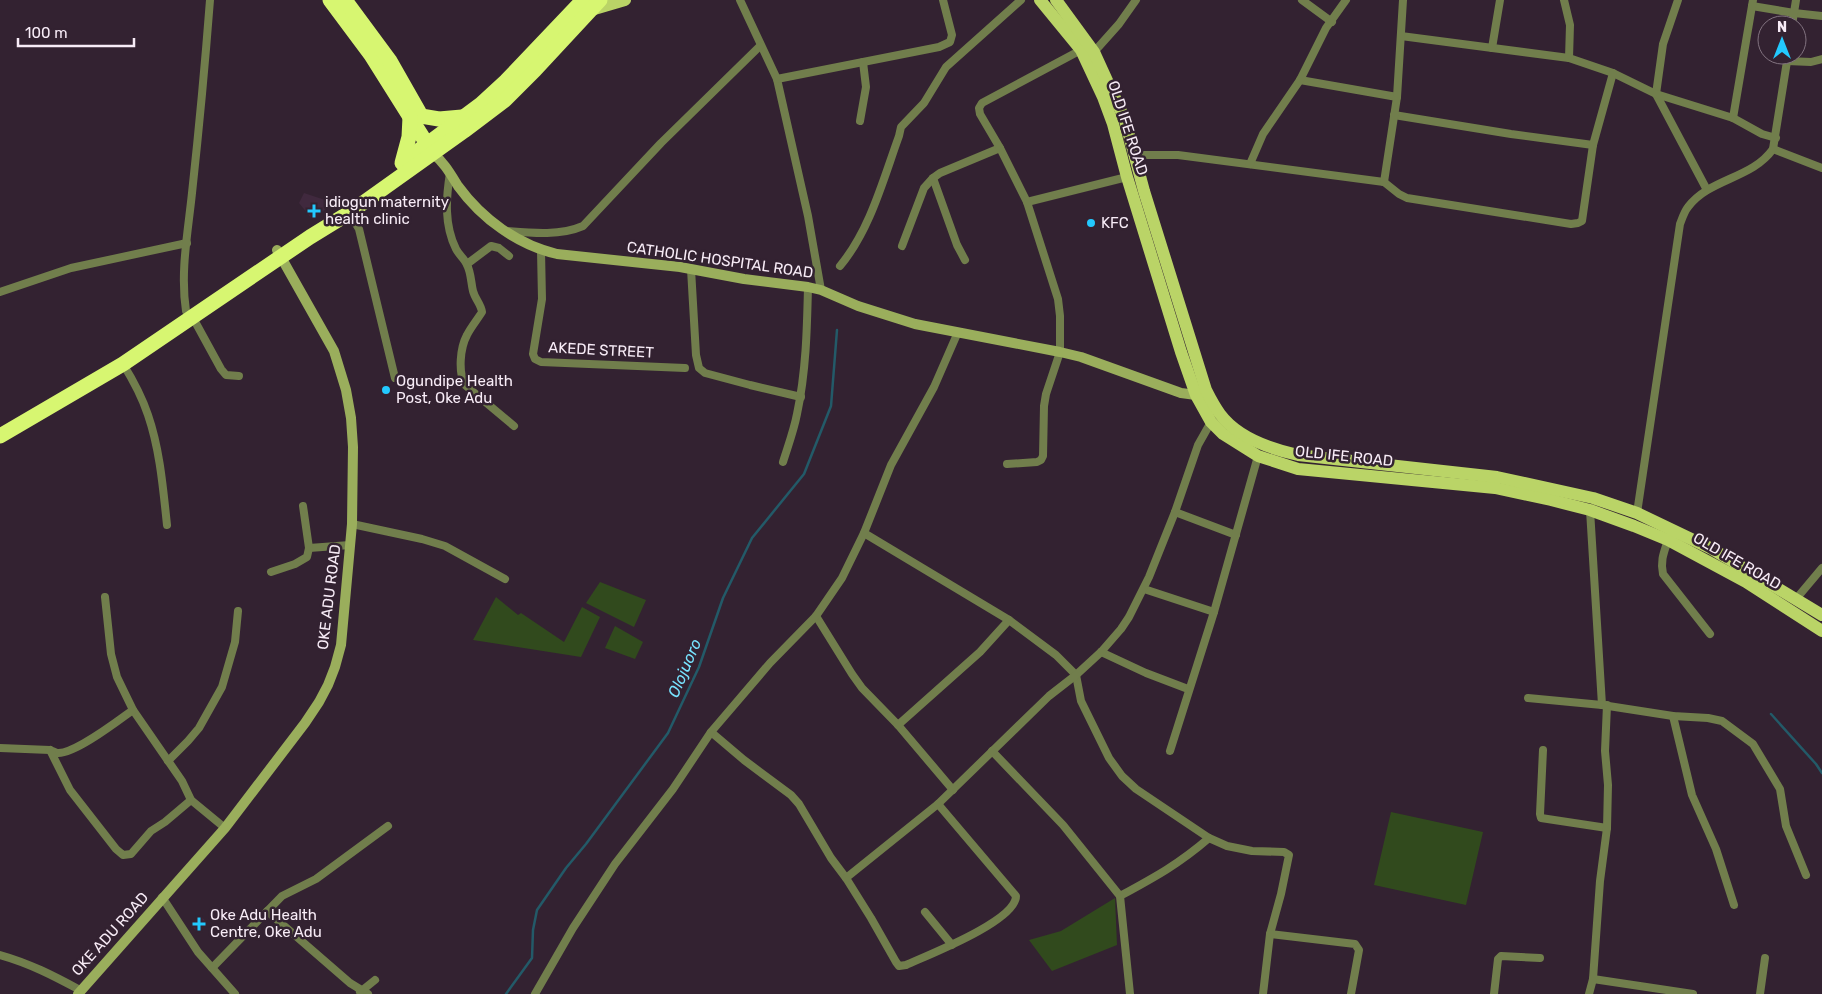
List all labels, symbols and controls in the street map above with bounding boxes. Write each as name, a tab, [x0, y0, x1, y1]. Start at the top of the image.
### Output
scale bar	[18, 15, 134, 47]
north arrow	[1757, 15, 1807, 65]
text: N	[1777, 19, 1787, 36]
text: 100 m	[25, 24, 67, 42]
street label: OLD IFE ROAD	[1104, 78, 1152, 178]
place label: idiogun maternity health clinic	[325, 193, 449, 228]
marker: idiogun maternity health clinic	[307, 204, 321, 218]
place label: KFC	[1101, 214, 1129, 232]
marker: KFC	[1085, 217, 1097, 229]
street label: CATHOLIC HOSPITAL ROAD	[626, 238, 814, 282]
street label: AKEDE STREET	[548, 338, 655, 362]
place label: Ogundipe Health Post, Oke Adu	[396, 372, 513, 407]
marker: Ogundipe Health Post, Oke Adu	[380, 384, 392, 396]
street label: OLD IFE ROAD	[1294, 442, 1394, 470]
street label: OLD IFE ROAD	[1690, 529, 1784, 593]
street label: OKE ADU ROAD	[314, 543, 344, 651]
water label: Olojuoro	[664, 636, 705, 700]
street label: OKE ADU ROAD	[68, 888, 152, 980]
place label: Oke Adu Health Centre, Oke Adu	[210, 906, 322, 941]
marker: Oke Adu Health Centre, Oke Adu	[192, 917, 206, 931]

